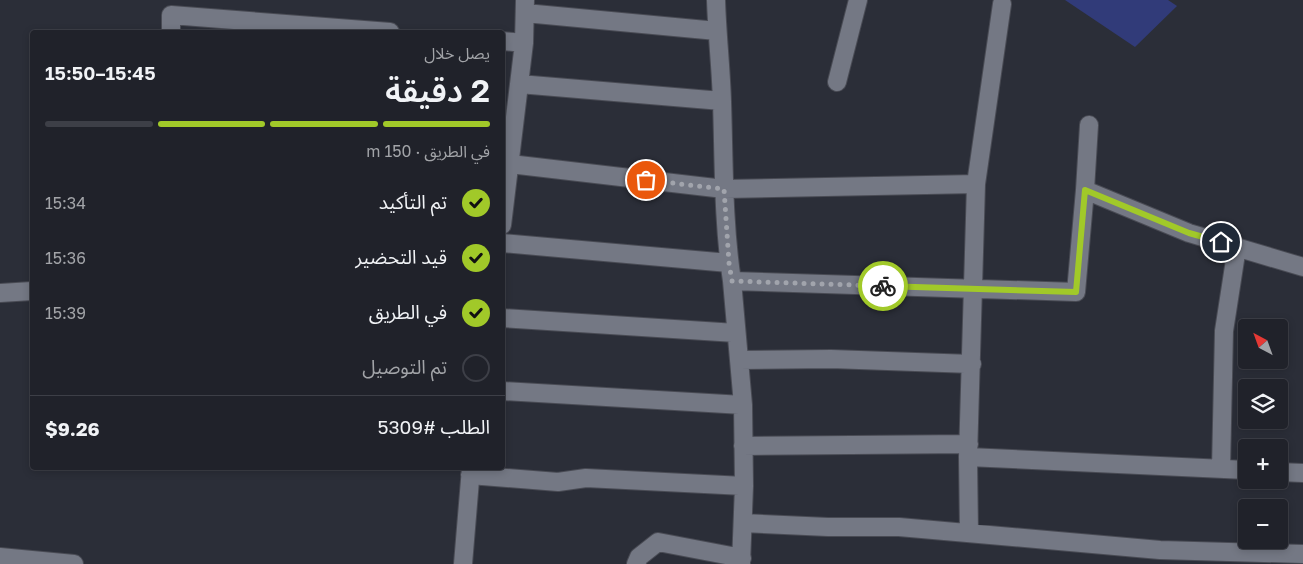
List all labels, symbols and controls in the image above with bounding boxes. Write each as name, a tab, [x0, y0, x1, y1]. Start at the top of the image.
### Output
text: يصل خلال	[424, 43, 490, 63]
text: 15:45–15:50	[45, 61, 156, 84]
text: 2 دقيقة	[385, 71, 490, 109]
text: في الطريق · 150 m	[366, 141, 490, 161]
pin	[625, 159, 667, 201]
icon: bag	[632, 166, 660, 194]
icon: check	[462, 189, 490, 217]
text: تم التأكيد	[379, 190, 447, 213]
text: 15:34	[45, 193, 86, 213]
pin	[1200, 221, 1242, 263]
icon: home	[1207, 228, 1235, 256]
icon: check	[462, 244, 490, 272]
text: قيد التحضير	[355, 245, 447, 268]
text: 15:36	[45, 248, 86, 268]
courier	[858, 261, 908, 311]
icon: bike	[869, 272, 897, 300]
icon: check	[462, 299, 490, 327]
text: في الطريق	[369, 300, 447, 323]
text: 15:39	[45, 303, 86, 323]
north arrow	[1238, 319, 1288, 369]
map controls	[1238, 319, 1288, 549]
text: تم التوصيل	[362, 355, 447, 378]
button: layers	[1238, 379, 1288, 429]
text: الطلب #5309	[377, 415, 490, 438]
text: $9.26	[45, 417, 100, 440]
button: +	[1238, 439, 1288, 489]
button: −	[1238, 499, 1288, 549]

